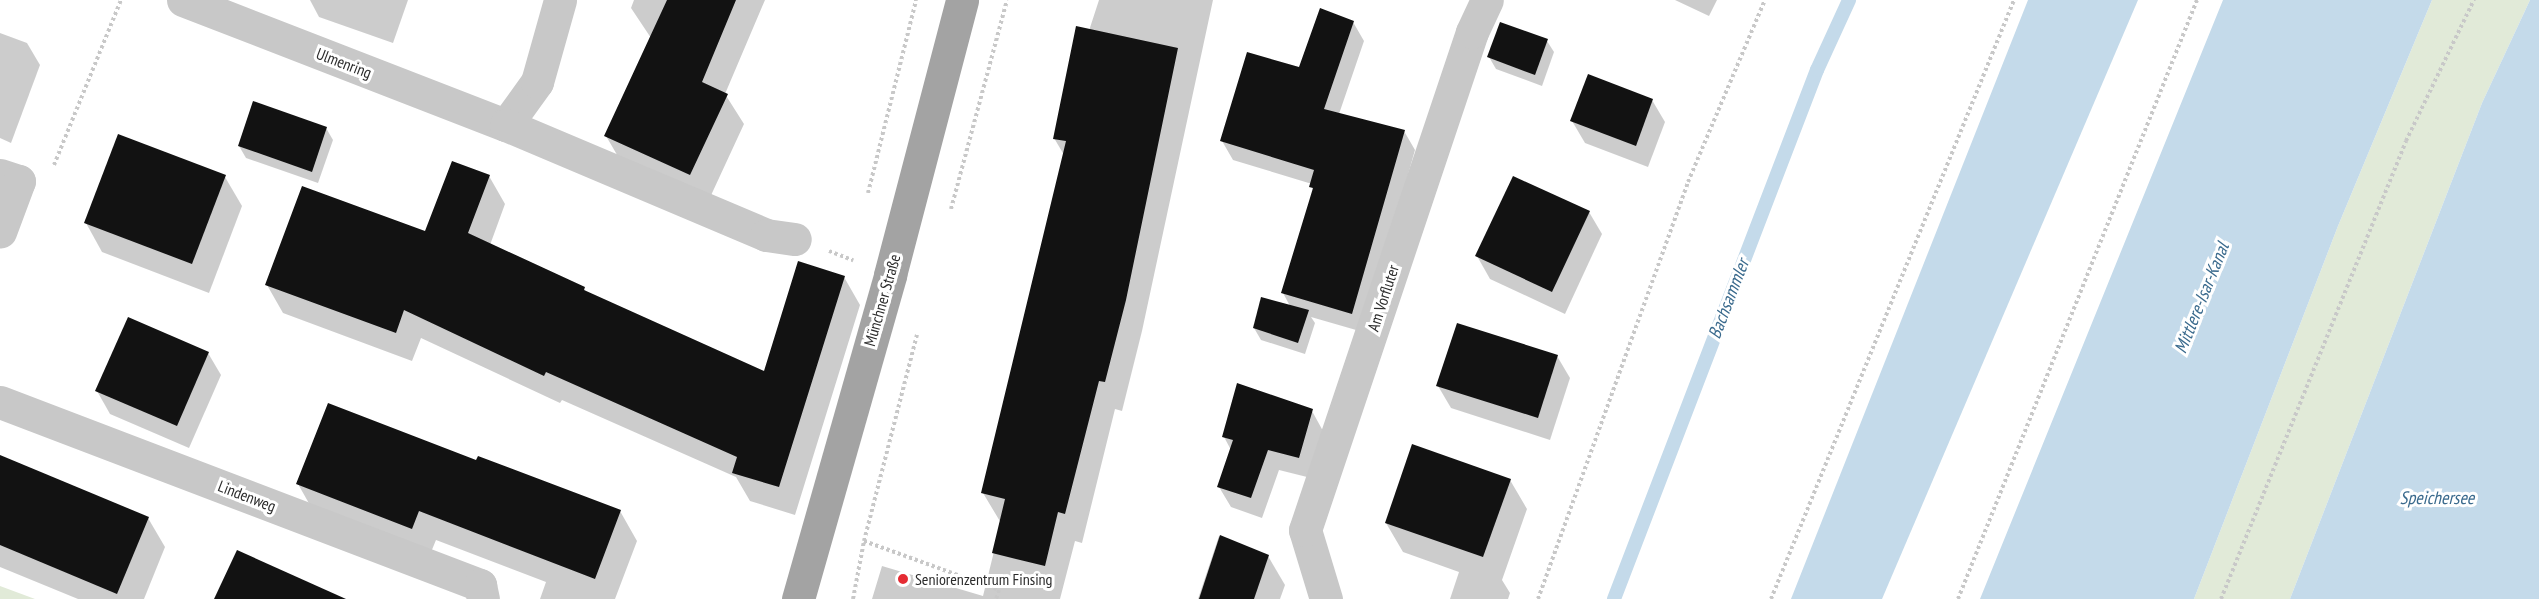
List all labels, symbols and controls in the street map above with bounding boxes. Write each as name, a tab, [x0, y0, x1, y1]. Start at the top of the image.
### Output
street label: Ulmenring	[314, 44, 374, 82]
water label: Mittlere-Isar-Kanal	[2170, 240, 2234, 356]
street label: Münchner Straße	[860, 252, 904, 348]
water label: Bachsammler	[1704, 256, 1754, 342]
street label: Am Vorfluter	[1363, 262, 1403, 334]
street label: Lindenweg	[215, 476, 279, 516]
water label: Speichersee	[2400, 487, 2474, 509]
place label: Seniorenzentrum Finsing	[915, 569, 1053, 589]
marker: Seniorenzentrum Finsing	[896, 572, 910, 586]

